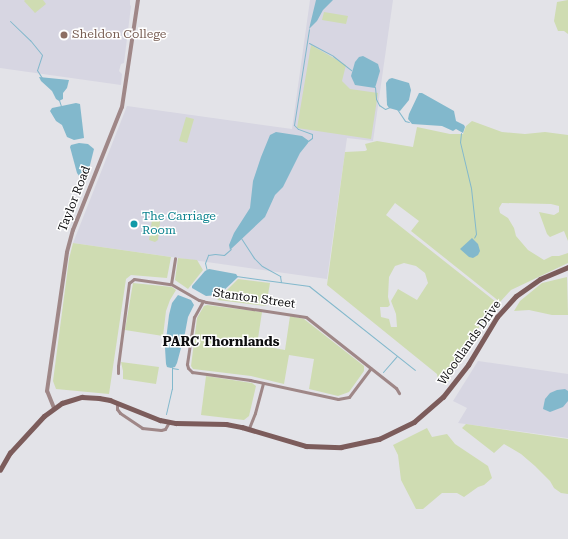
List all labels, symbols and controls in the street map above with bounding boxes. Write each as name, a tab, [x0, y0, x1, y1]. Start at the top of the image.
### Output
place label: Sheldon College	[72, 28, 166, 42]
marker: Sheldon College	[59, 30, 69, 40]
street label: Taylor Road	[56, 164, 94, 234]
place label: The Carriage Room	[142, 210, 216, 238]
marker: The Carriage Room	[129, 219, 139, 229]
street label: Stanton Street	[212, 286, 296, 312]
street label: Woodlands Drive	[435, 298, 505, 388]
district label: PARC Thornlands	[163, 334, 279, 350]

